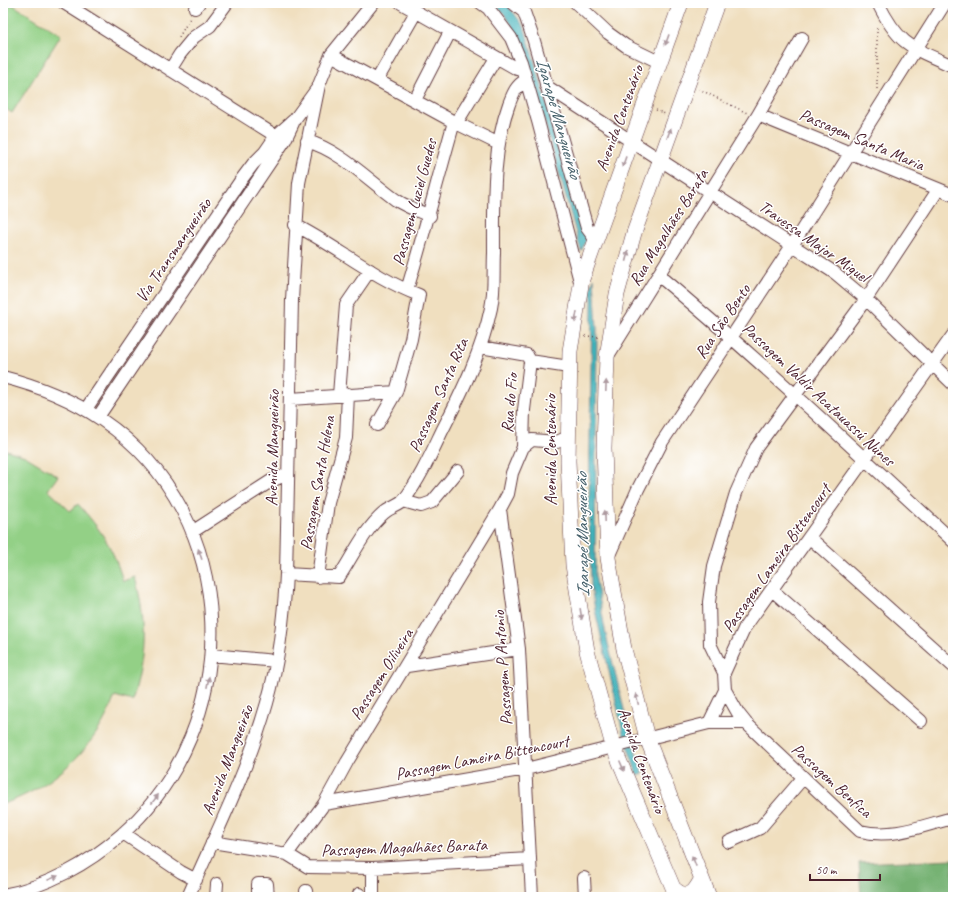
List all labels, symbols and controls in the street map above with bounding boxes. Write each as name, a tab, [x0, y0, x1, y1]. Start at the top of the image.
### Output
one-way arrow	[664, 34, 670, 46]
water label: Igarapé Mangueirão	[531, 55, 587, 183]
street label: Avenida Centenário	[591, 61, 649, 174]
street label: Passagem Santa Maria	[796, 104, 928, 176]
one-way arrow	[666, 127, 672, 139]
street label: Passagem Luziel Guedes	[387, 135, 442, 268]
one-way arrow	[620, 157, 626, 169]
street label: Rua Magalhães Barata	[624, 164, 714, 290]
street label: Via Transmangueirão	[131, 193, 217, 306]
street label: Travessa Major Miguel	[755, 196, 875, 289]
one-way arrow	[624, 250, 630, 262]
street label: Rua São Bento	[690, 279, 756, 363]
one-way arrow	[573, 311, 579, 324]
street label: Passagem Valdir Acatauassú Nunes	[738, 318, 900, 472]
street label: Passagem Santa Rita	[404, 333, 474, 456]
street label: Rua do Fio	[496, 370, 523, 434]
one-way arrow	[603, 379, 609, 392]
street label: Avenida Mangueirão	[261, 389, 284, 506]
street label: Avenida Centenário	[540, 392, 561, 506]
street label: Passagem Santa Helena	[295, 413, 340, 552]
water label: Igarapé Mangueirão	[570, 470, 594, 597]
street label: Passagem Lameira Bittencourt	[717, 478, 837, 636]
one-way arrow	[602, 509, 608, 522]
one-way arrow	[196, 547, 202, 559]
one-way arrow	[578, 608, 584, 620]
street label: Passagem P Antonio	[488, 609, 517, 726]
street label: Passagem Oiliveira	[345, 624, 418, 724]
one-way arrow	[205, 676, 211, 688]
one-way arrow	[634, 693, 640, 705]
street label: Avenida Mangueirão	[197, 701, 258, 818]
street label: Avenida Centenário	[613, 704, 671, 818]
street label: Passagem Lameira Bittencourt	[394, 730, 573, 785]
street label: Passagem Benfica	[787, 739, 877, 823]
one-way arrow	[619, 761, 625, 772]
one-way arrow	[151, 794, 159, 805]
street label: Passagem Magalhães Barata	[321, 834, 489, 861]
one-way arrow	[691, 854, 697, 866]
scale bar	[810, 856, 880, 882]
text: 50 m	[816, 862, 838, 878]
one-way arrow	[48, 875, 59, 881]

